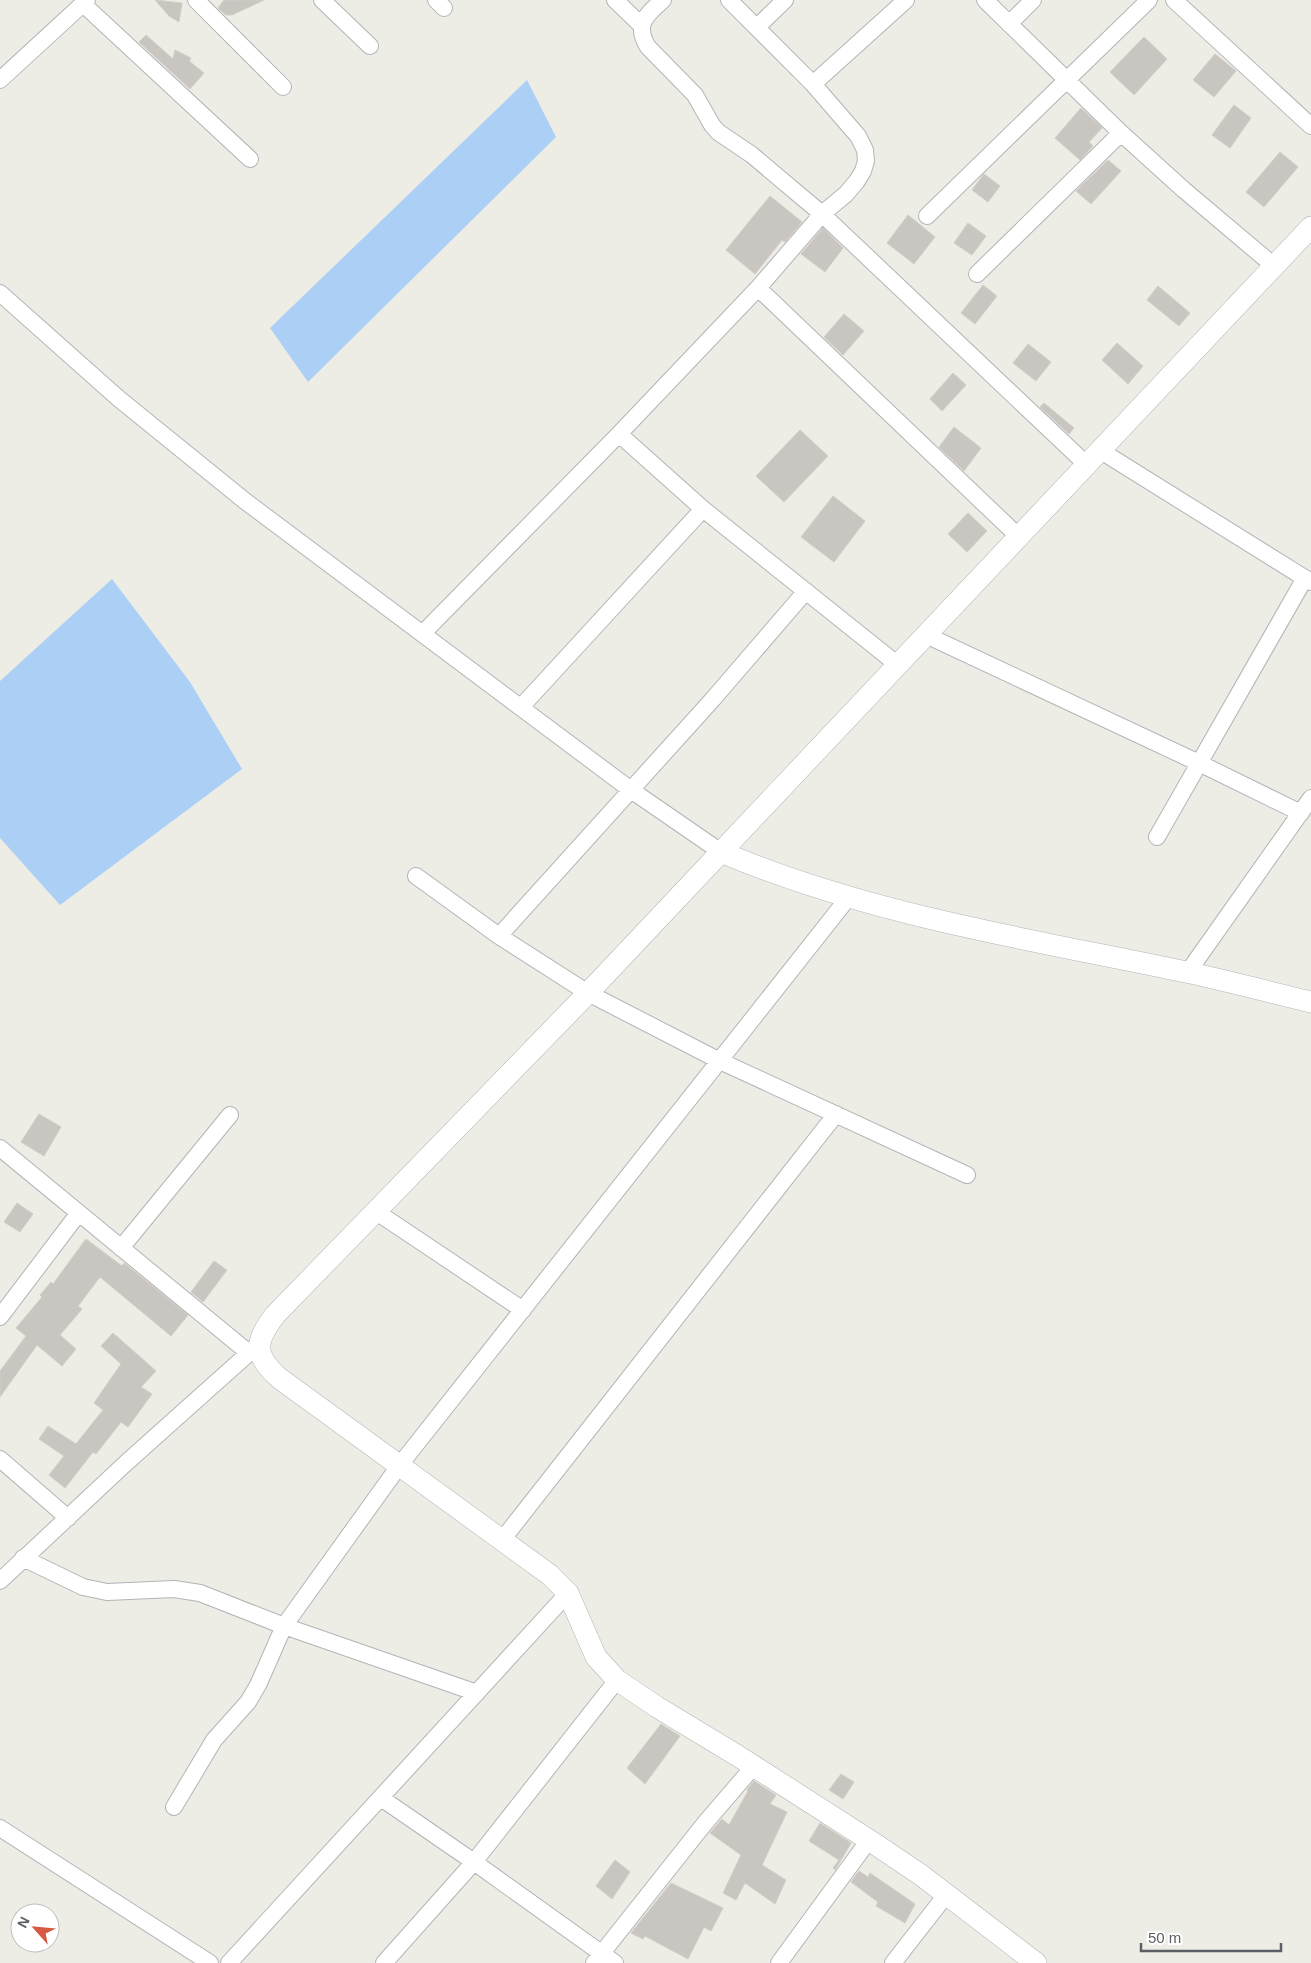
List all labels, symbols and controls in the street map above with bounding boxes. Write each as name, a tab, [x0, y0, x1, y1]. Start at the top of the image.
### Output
north arrow	[10, 1903, 60, 1953]
text: N	[14, 1914, 33, 1930]
scale bar	[1141, 1920, 1281, 1952]
text: 50 m	[1148, 1929, 1181, 1946]

